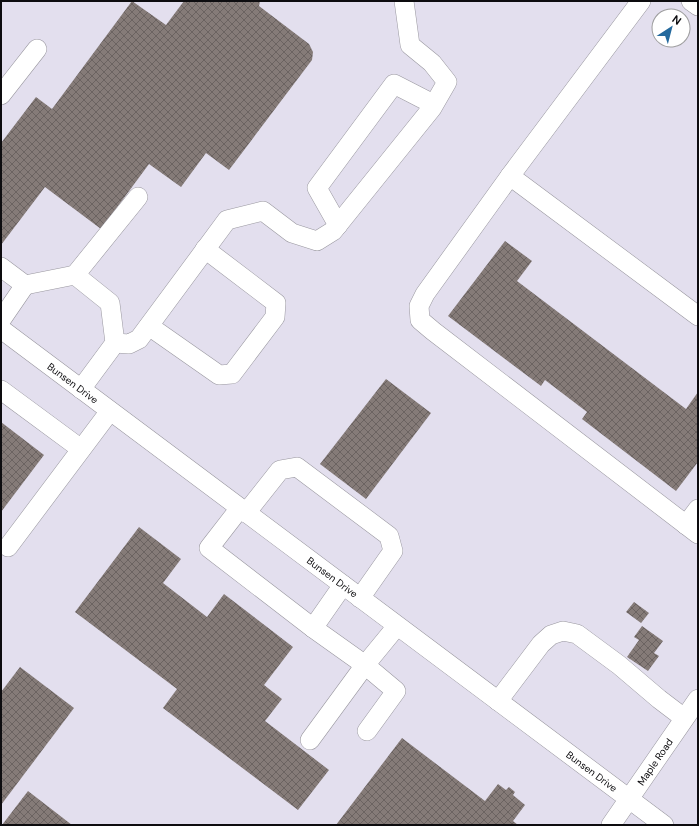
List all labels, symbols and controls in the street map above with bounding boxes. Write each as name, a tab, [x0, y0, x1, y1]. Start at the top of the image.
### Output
north arrow	[651, 8, 691, 48]
text: N	[670, 12, 684, 28]
street label: Bunsen Drive	[45, 360, 101, 406]
street label: Bunsen Drive	[304, 554, 361, 600]
street label: Maple Road	[634, 736, 675, 788]
street label: Bunsen Drive	[564, 748, 620, 795]

